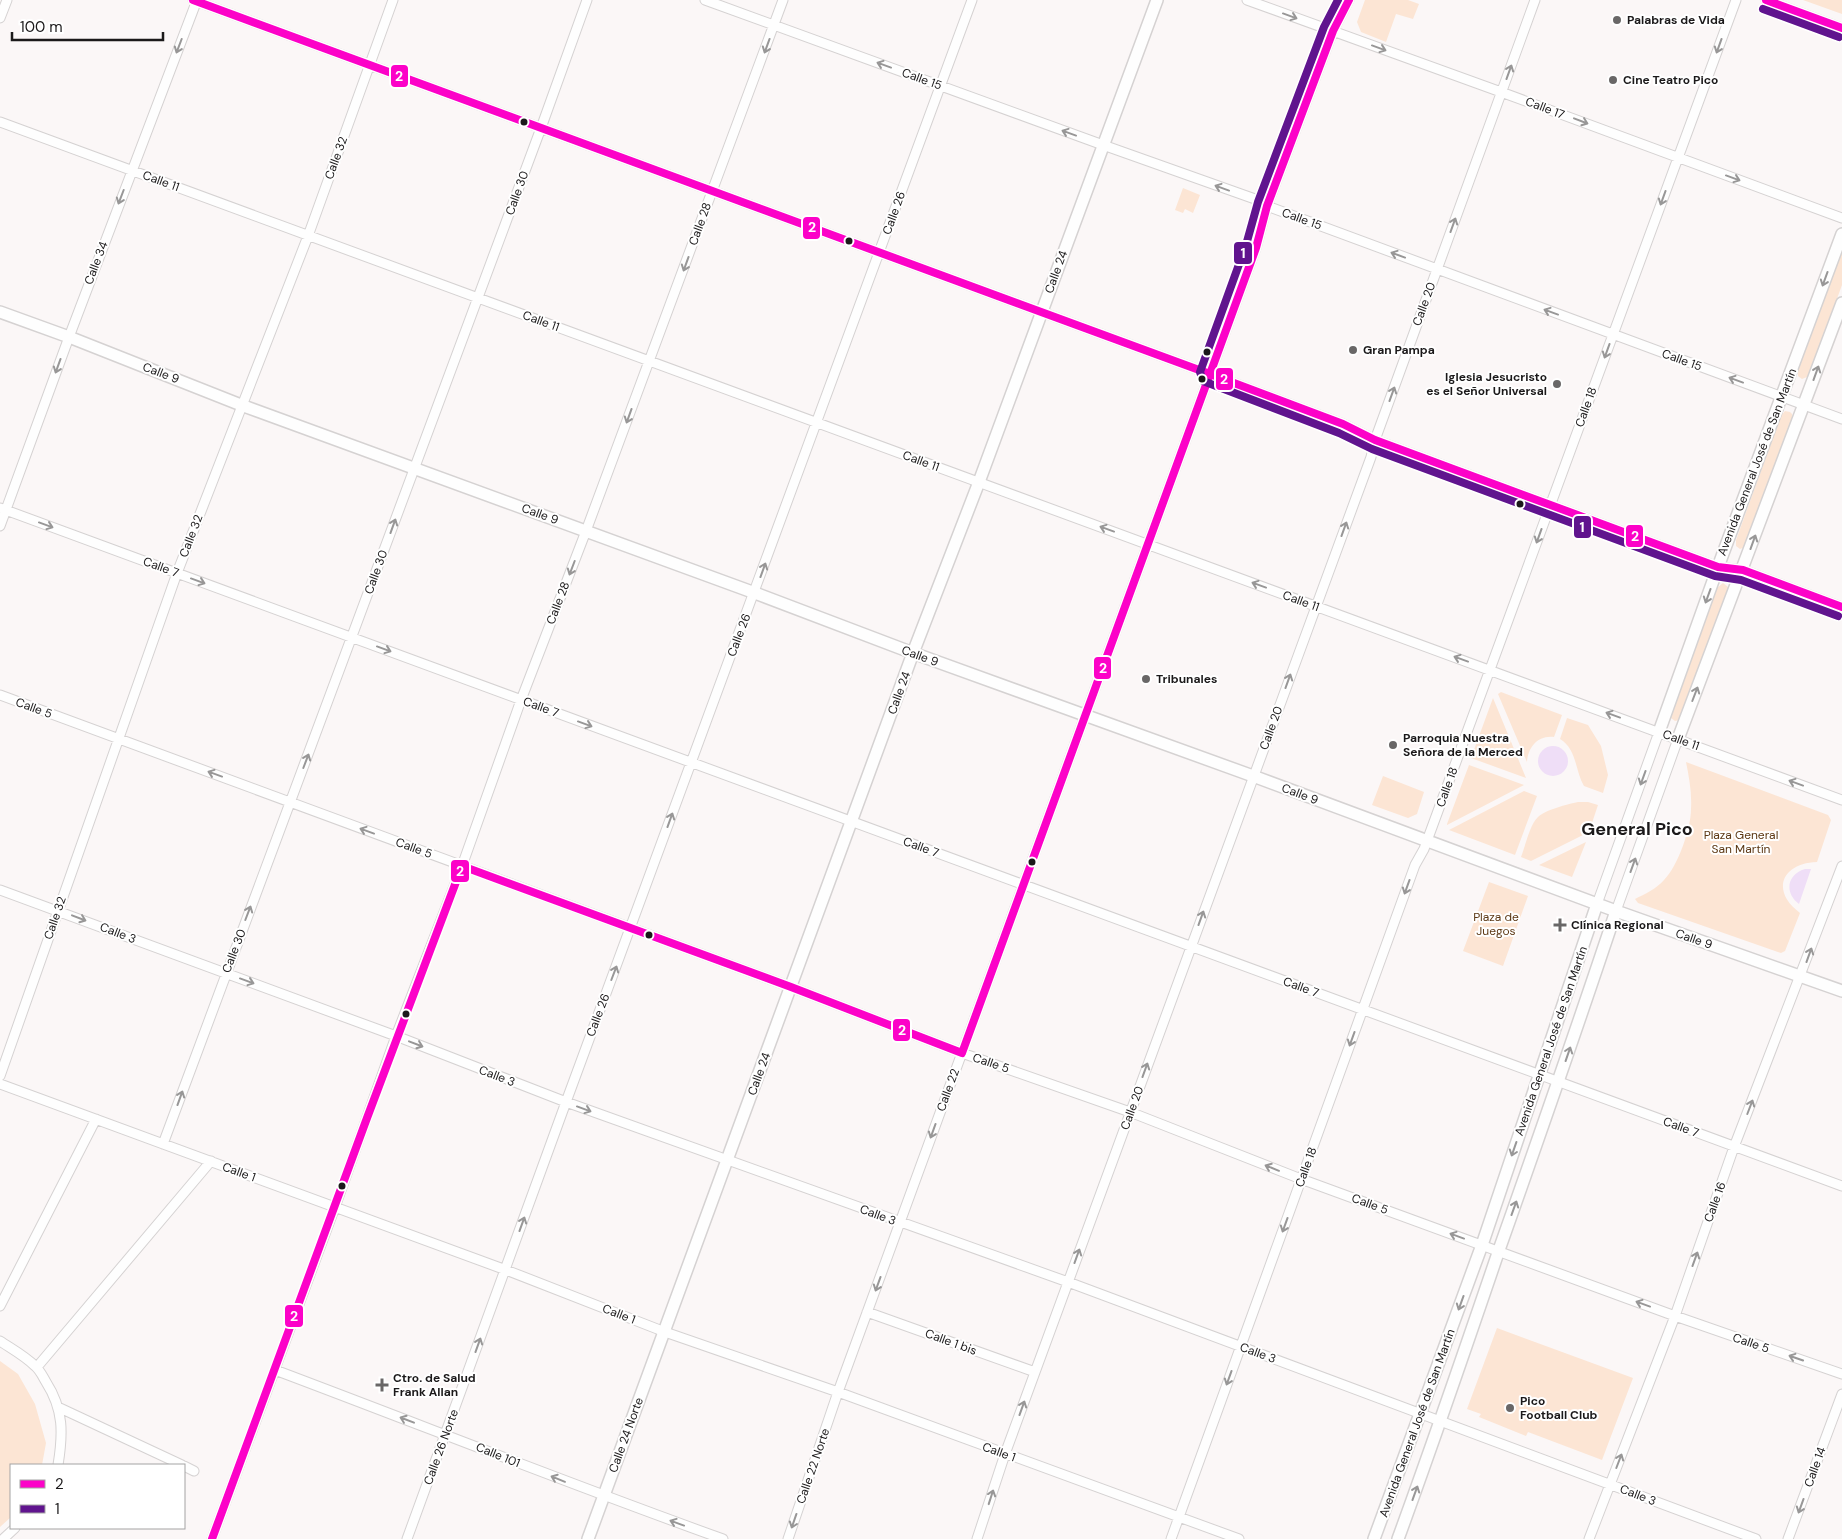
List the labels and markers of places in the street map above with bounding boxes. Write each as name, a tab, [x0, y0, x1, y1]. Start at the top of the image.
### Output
place label: Palabras de Vida	[1627, 12, 1725, 28]
marker: Palabras de Vida	[1611, 14, 1623, 26]
place label: Cine Teatro Pico	[1623, 72, 1718, 88]
marker: Cine Teatro Pico	[1607, 74, 1619, 86]
unlabelled marker	[519, 117, 529, 127]
unlabelled marker	[844, 236, 854, 246]
place label: Gran Pampa	[1363, 342, 1435, 358]
marker: Gran Pampa	[1347, 344, 1359, 356]
unlabelled marker	[1202, 347, 1212, 357]
place label: Iglesia Jesucristo es el Señor Universal	[1426, 369, 1547, 399]
unlabelled marker	[1197, 374, 1207, 384]
marker: Iglesia Jesucristo es el Señor Universal	[1551, 378, 1563, 390]
unlabelled marker	[1515, 499, 1525, 509]
place label: Tribunales	[1156, 671, 1217, 687]
marker: Tribunales	[1140, 673, 1152, 685]
place label: Parroquia Nuestra Señora de la Merced	[1403, 730, 1523, 760]
marker: Parroquia Nuestra Señora de la Merced	[1387, 739, 1399, 751]
unlabelled marker	[1027, 857, 1037, 867]
place label: Clínica Regional	[1571, 917, 1664, 933]
marker: Clínica Regional	[1553, 918, 1567, 932]
unlabelled marker	[644, 930, 654, 940]
unlabelled marker	[401, 1009, 411, 1019]
unlabelled marker	[337, 1181, 347, 1191]
place label: Ctro. de Salud Frank Allan	[393, 1370, 476, 1400]
marker: Ctro. de Salud Frank Allan	[375, 1378, 389, 1392]
place label: Pico Football Club	[1520, 1393, 1598, 1423]
marker: Pico Football Club	[1504, 1402, 1516, 1414]

